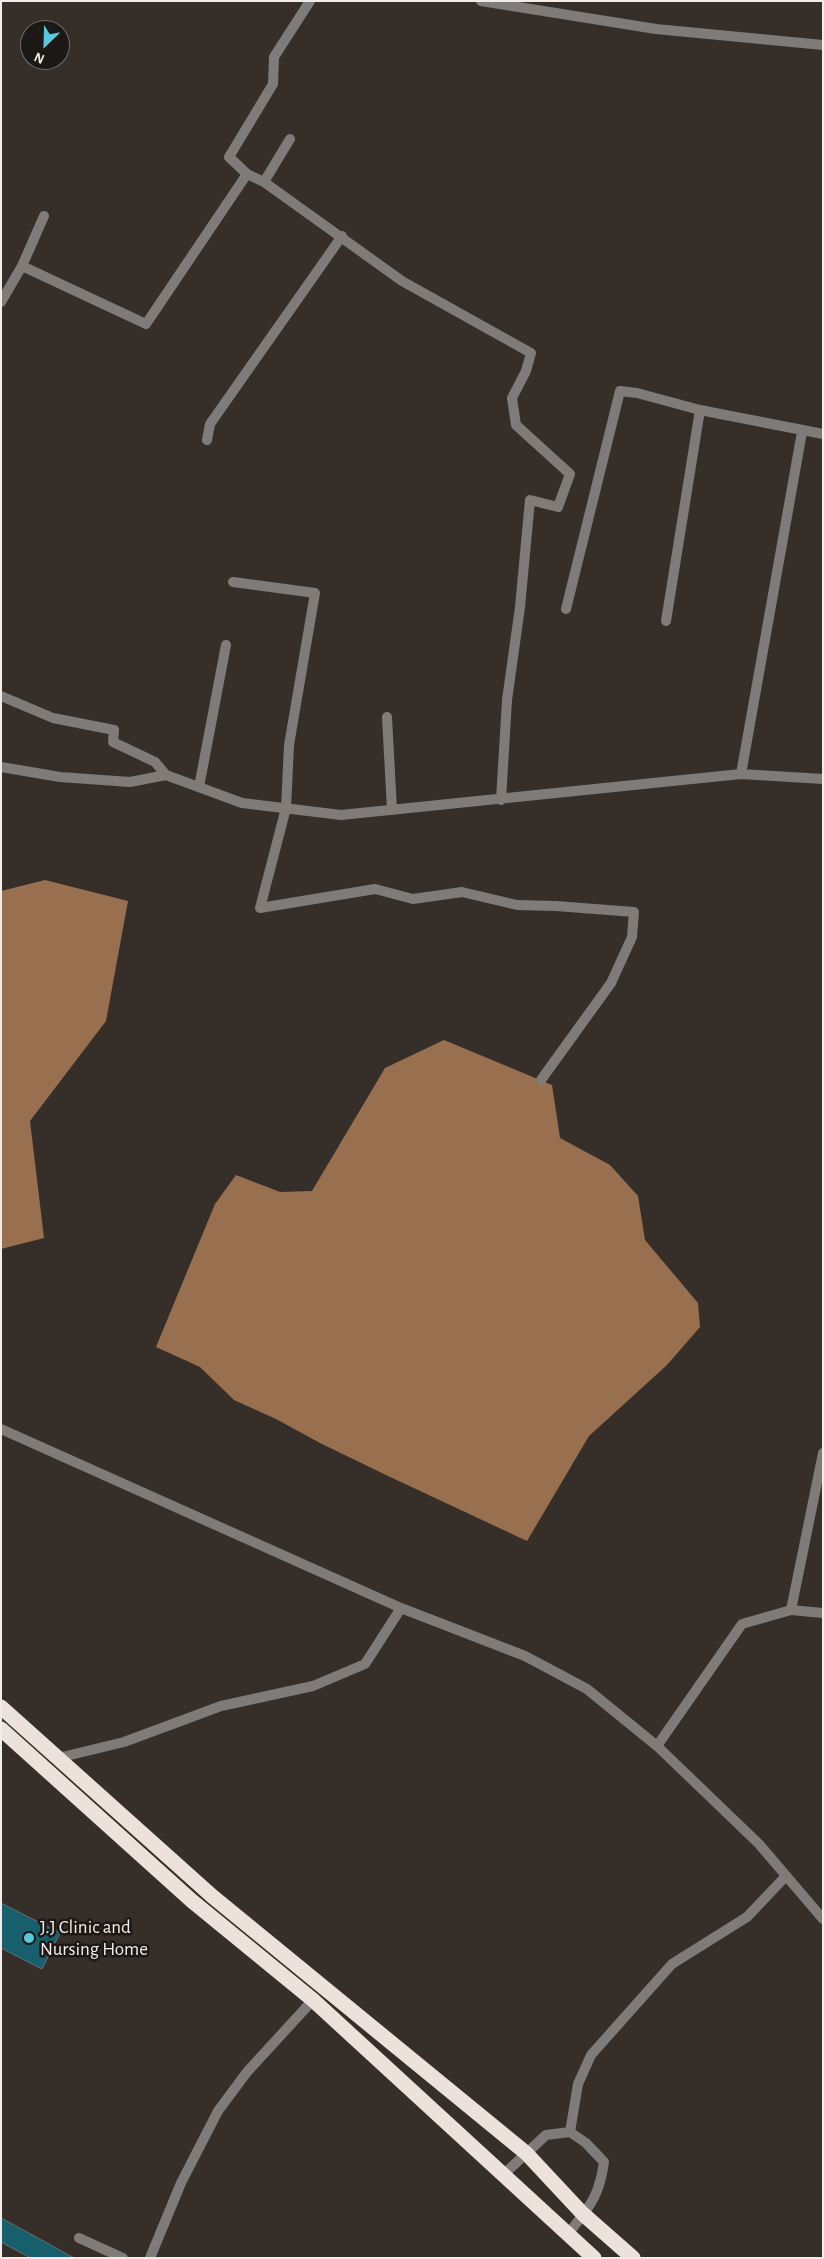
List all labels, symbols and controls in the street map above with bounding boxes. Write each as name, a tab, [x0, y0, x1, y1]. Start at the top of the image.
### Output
north arrow	[20, 20, 70, 70]
text: N	[32, 49, 47, 66]
place label: J.J Clinic and Nursing Home	[40, 1916, 148, 1960]
marker: J.J Clinic and Nursing Home	[22, 1931, 36, 1945]

